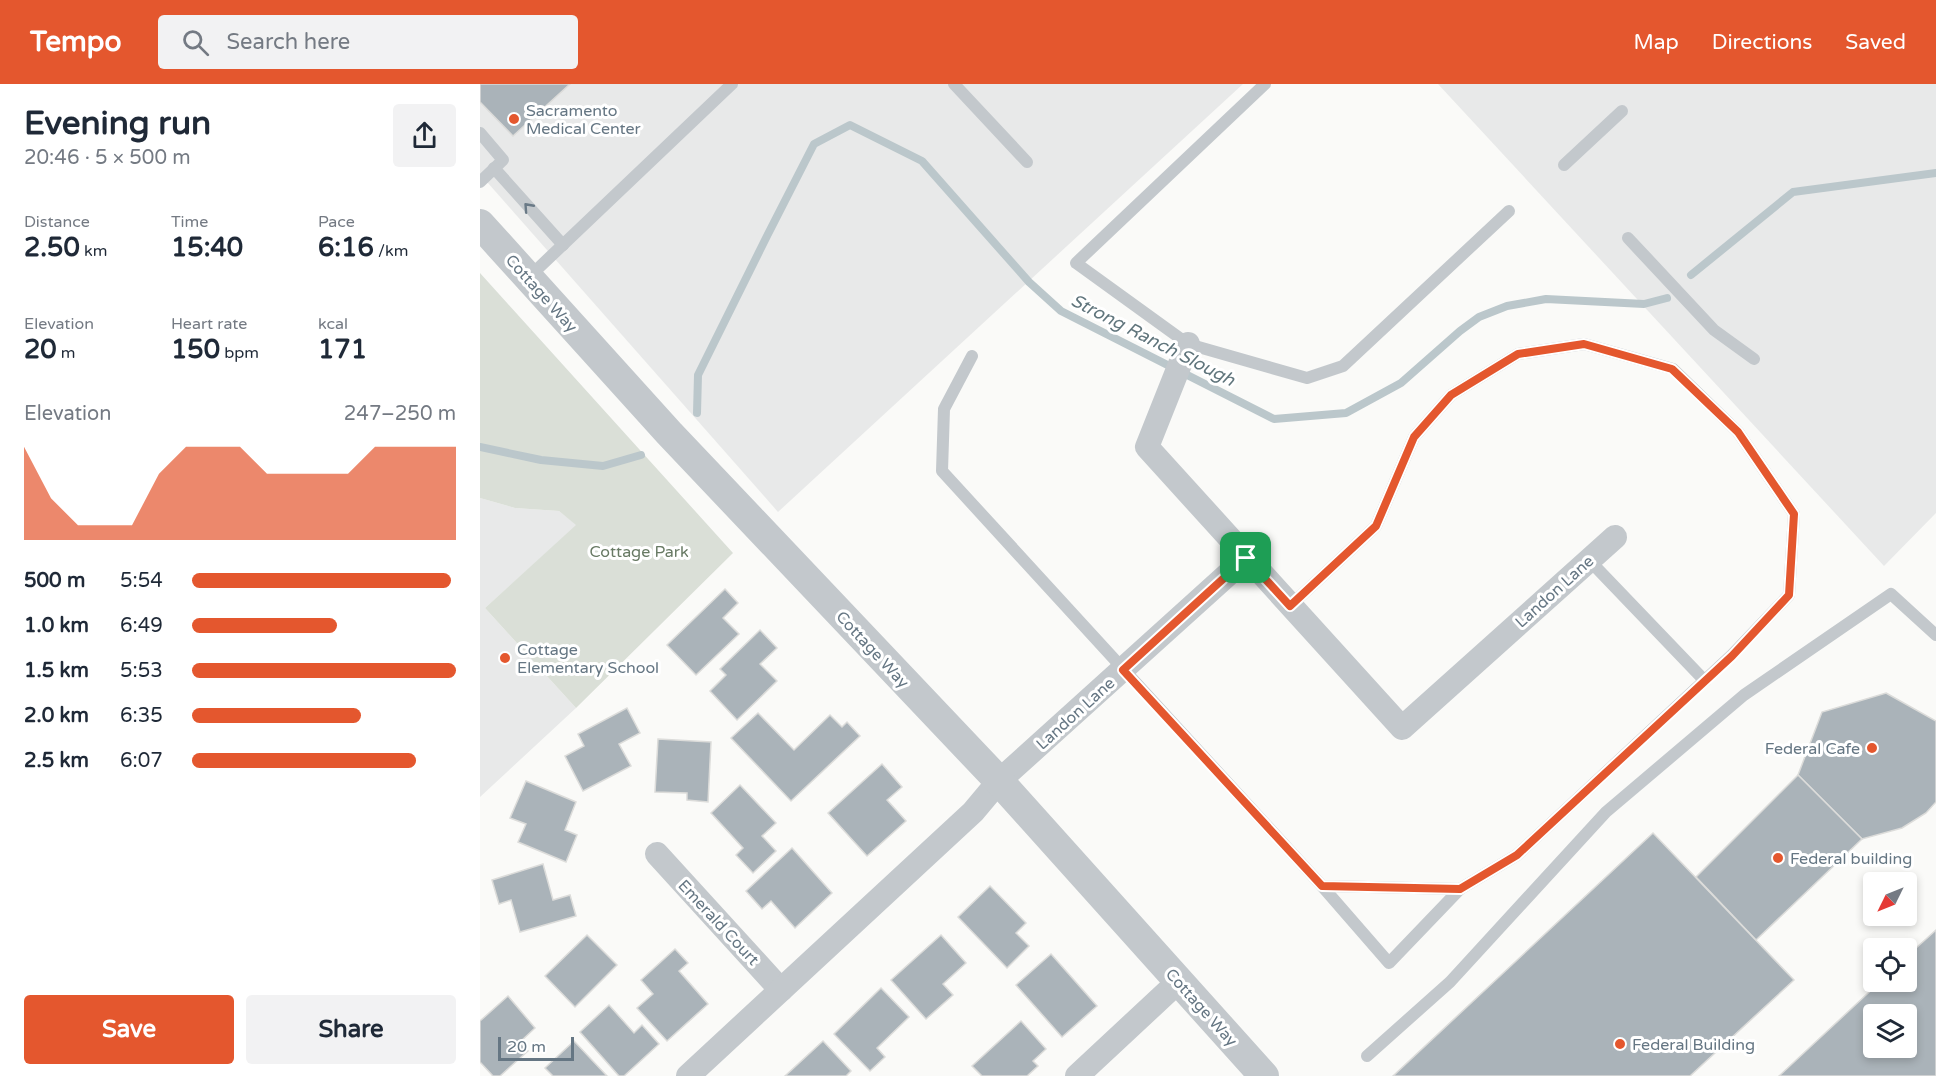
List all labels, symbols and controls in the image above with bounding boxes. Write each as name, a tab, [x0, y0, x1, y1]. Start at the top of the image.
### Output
search box	[158, 15, 578, 69]
text: Tempo	[30, 25, 122, 59]
icon: search	[179, 26, 212, 59]
text: Search here	[227, 29, 350, 55]
text: Map	[1633, 30, 1679, 55]
text: Directions	[1712, 30, 1812, 55]
text: Saved	[1845, 30, 1906, 55]
place label: Sacramento Medical Center	[526, 101, 642, 139]
text: Evening run	[24, 104, 211, 143]
button: share	[393, 104, 456, 167]
marker: Sacramento Medical Center	[507, 112, 521, 126]
text: 20:46 · 5 × 500 m	[24, 146, 191, 170]
one-way arrow	[524, 203, 535, 213]
text: Distance	[24, 212, 90, 232]
text: Time	[171, 212, 208, 232]
text: Pace	[318, 212, 355, 232]
text: 2.50	[24, 232, 80, 263]
text: 15:40	[171, 232, 243, 263]
text: 6:16	[318, 232, 374, 263]
text: km	[80, 241, 107, 261]
text: /km	[374, 241, 408, 261]
street label: Cottage Way	[501, 251, 582, 337]
water label: Strong Ranch Slough	[1067, 289, 1240, 391]
text: Elevation	[24, 314, 94, 334]
text: Heart rate	[171, 314, 247, 334]
text: kcal	[318, 314, 348, 334]
text: 20	[24, 334, 57, 365]
text: 150	[171, 334, 220, 365]
text: 171	[318, 334, 367, 365]
text: m	[57, 343, 76, 363]
text: bpm	[220, 343, 259, 363]
text: Elevation	[24, 402, 111, 426]
text: 247–250 m	[344, 402, 456, 426]
pin	[1220, 532, 1271, 583]
icon: arrive	[1229, 541, 1262, 574]
park label: Cottage Park	[589, 542, 689, 562]
street label: Landon Lane	[1511, 551, 1598, 632]
text: 500 m	[24, 569, 85, 593]
text: 5:54	[120, 569, 163, 593]
street label: Cottage Way	[832, 607, 913, 693]
text: 1.0 km	[24, 614, 89, 638]
text: 6:49	[120, 614, 163, 638]
place label: Cottage Elementary School	[517, 640, 659, 678]
marker: Cottage Elementary School	[498, 651, 512, 665]
text: 1.5 km	[24, 659, 89, 683]
text: 5:53	[120, 659, 163, 683]
street label: Landon Lane	[1032, 673, 1119, 754]
text: 2.0 km	[24, 704, 89, 728]
text: 6:35	[120, 704, 163, 728]
place label: Federal Cafe	[1765, 739, 1860, 759]
marker: Federal Cafe	[1865, 741, 1879, 755]
text: 2.5 km	[24, 749, 89, 773]
text: 6:07	[120, 749, 163, 773]
place label: Federal building	[1790, 849, 1912, 869]
marker: Federal building	[1771, 851, 1785, 865]
north arrow	[1863, 872, 1917, 926]
map controls	[1863, 872, 1917, 1058]
street label: Emerald Court	[674, 876, 763, 970]
button: locate	[1863, 938, 1917, 992]
street label: Cottage Way	[1161, 965, 1242, 1051]
button: Save	[24, 995, 234, 1064]
button: Share	[246, 995, 456, 1064]
button: layers	[1863, 1004, 1917, 1058]
scale bar	[498, 1034, 574, 1062]
place label: Federal Building	[1632, 1035, 1755, 1055]
text: 20 m	[507, 1037, 546, 1057]
marker: Federal Building	[1613, 1037, 1627, 1051]

